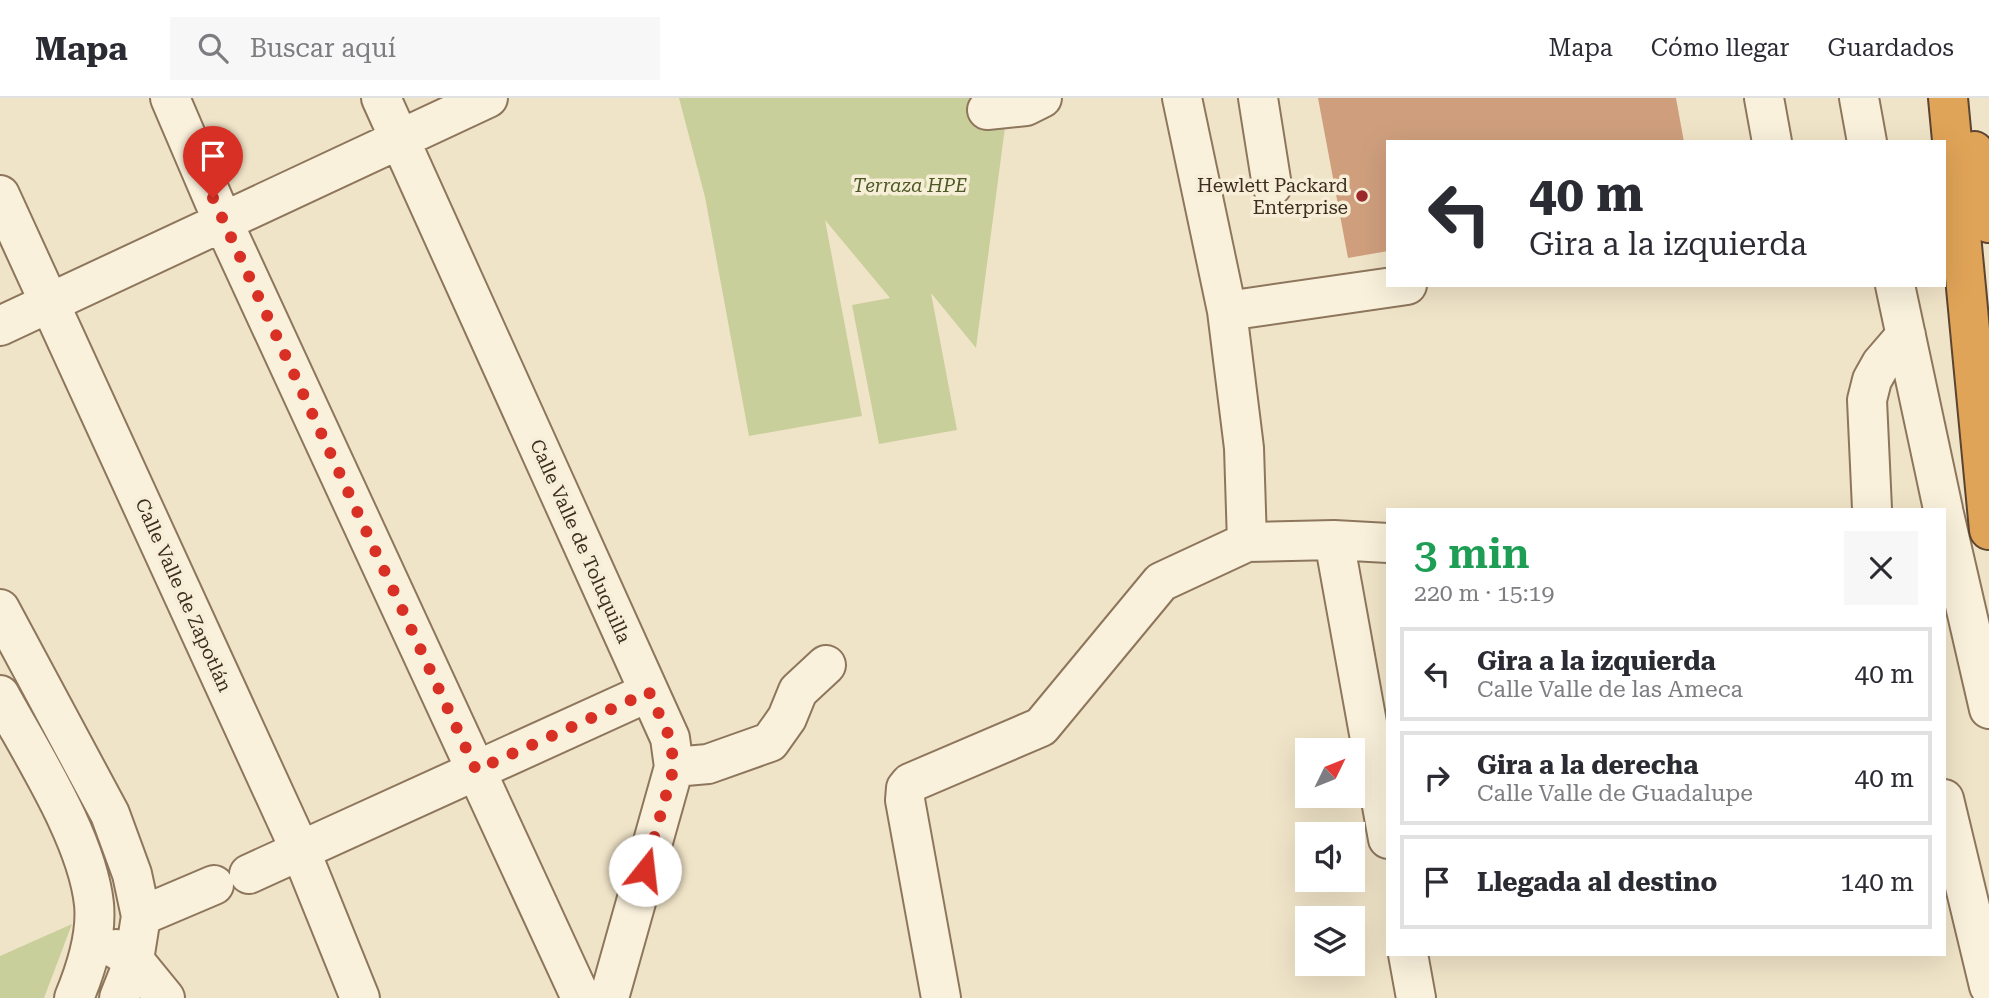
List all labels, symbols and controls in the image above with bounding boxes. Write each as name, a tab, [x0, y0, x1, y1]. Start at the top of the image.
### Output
search box	[170, 17, 660, 80]
text: Mapa	[35, 29, 128, 68]
icon: search	[194, 29, 232, 67]
text: Buscar aquí	[250, 33, 396, 63]
text: Mapa	[1549, 34, 1613, 62]
text: Cómo llegar	[1651, 34, 1789, 62]
text: Guardados	[1827, 34, 1954, 62]
pin	[183, 126, 243, 198]
icon: arrive	[194, 137, 232, 175]
text: 40 m	[1529, 166, 1644, 223]
icon: left	[1414, 168, 1505, 259]
park label: Terraza HPE	[853, 174, 967, 197]
place label: Hewlett Packard Enterprise	[1197, 174, 1348, 219]
marker: Hewlett Packard Enterprise	[1354, 188, 1370, 204]
text: Gira a la izquierda	[1529, 225, 1807, 263]
street label: Calle Valle de Toluquilla	[525, 436, 636, 647]
street label: Calle Valle de Zapotlán	[130, 495, 237, 696]
text: 3 min	[1414, 529, 1530, 578]
button: close	[1844, 531, 1918, 605]
text: 220 m · 15:19	[1414, 580, 1554, 607]
text: Gira a la izquierda	[1477, 646, 1716, 676]
icon: left	[1418, 655, 1456, 693]
text: 40 m	[1855, 659, 1914, 689]
text: Calle Valle de las Ameca	[1477, 676, 1743, 703]
north arrow	[1295, 738, 1365, 808]
map controls	[1295, 738, 1365, 976]
text: Gira a la derecha	[1477, 750, 1698, 780]
icon: right	[1418, 759, 1456, 797]
text: 40 m	[1855, 763, 1914, 793]
text: Calle Valle de Guadalupe	[1477, 780, 1753, 807]
button: sound	[1295, 822, 1365, 892]
position arrow	[608, 833, 682, 907]
icon: arrive	[1418, 863, 1456, 901]
text: Llegada al destino	[1477, 867, 1717, 897]
text: 140 m	[1840, 867, 1914, 897]
button: layers	[1295, 906, 1365, 976]

